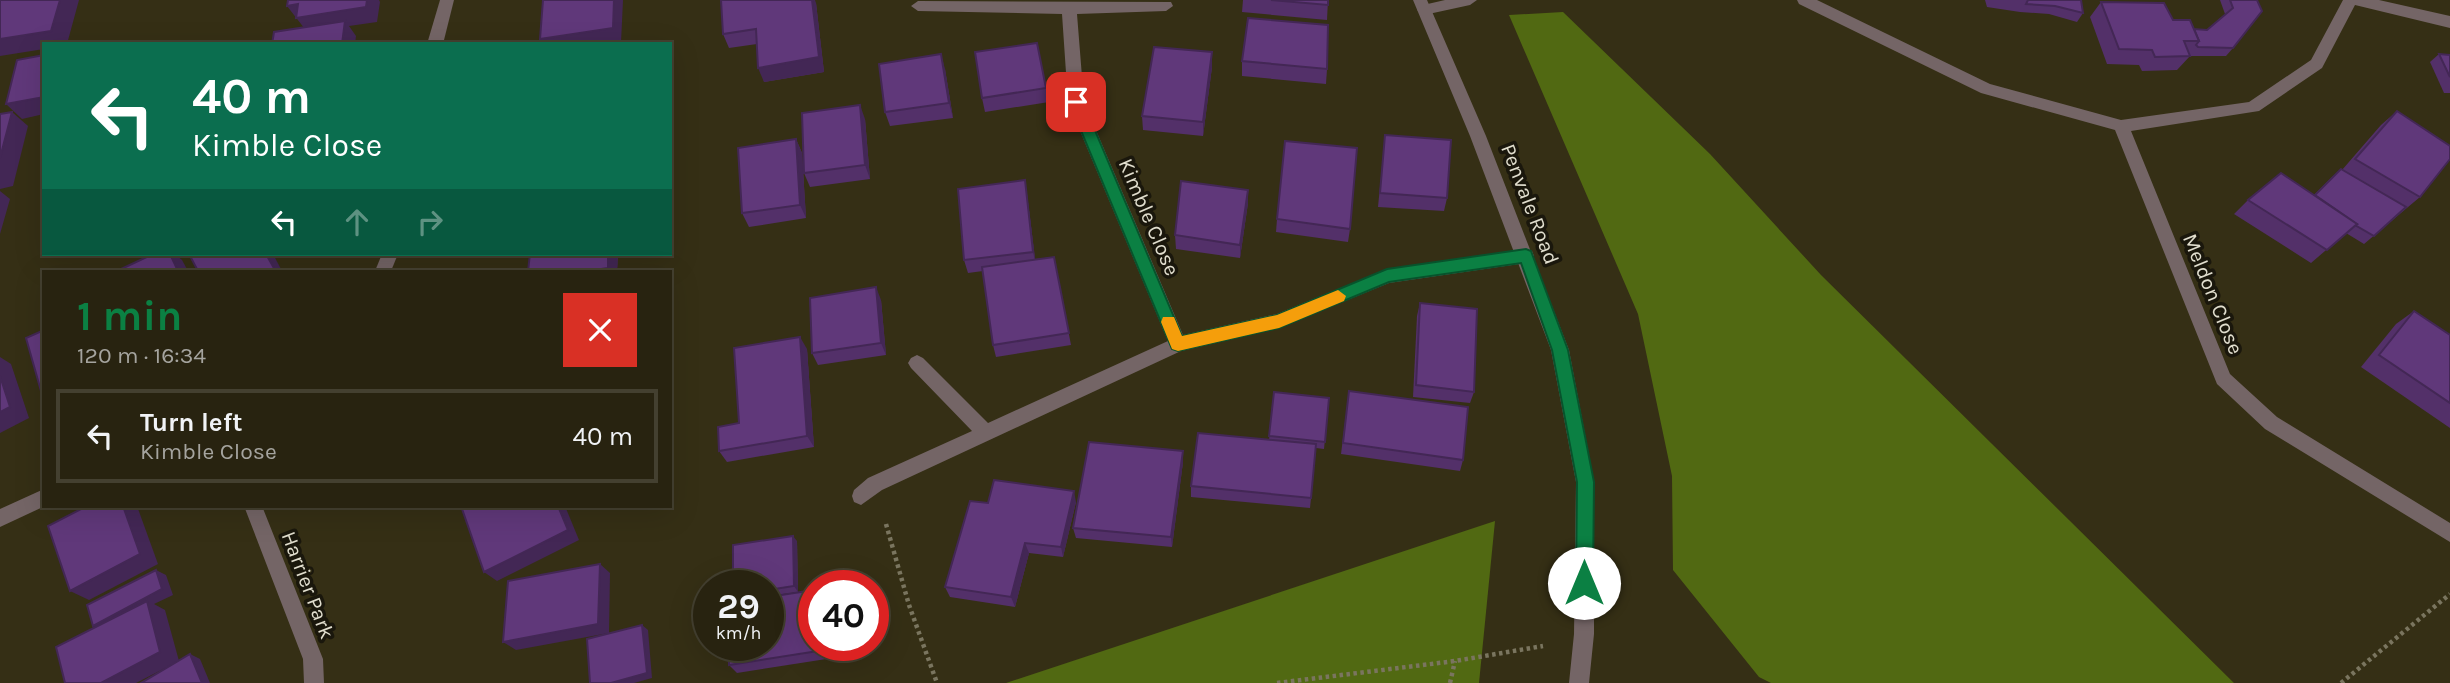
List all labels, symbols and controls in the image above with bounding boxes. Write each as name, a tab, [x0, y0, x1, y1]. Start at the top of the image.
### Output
text: 40 m	[192, 68, 311, 125]
icon: left	[77, 70, 168, 161]
pin	[1046, 72, 1106, 132]
icon: arrive	[1057, 83, 1095, 121]
text: Kimble Close	[192, 127, 382, 164]
street label: Penvale Road	[1496, 140, 1564, 268]
street label: Kimble Close	[1114, 155, 1184, 279]
icon: left	[265, 203, 303, 241]
icon: ahead	[338, 203, 376, 241]
icon: right	[411, 203, 449, 241]
street label: Meldon Close	[2178, 230, 2248, 358]
text: 1 min	[77, 291, 182, 341]
button: close	[563, 293, 637, 367]
text: 120 m · 16:34	[77, 342, 206, 369]
text: Turn left	[140, 407, 242, 438]
icon: left	[81, 417, 119, 455]
text: 40 m	[573, 421, 633, 452]
text: Kimble Close	[140, 438, 277, 465]
street label: Harrier Park	[277, 528, 340, 642]
position arrow	[1547, 546, 1621, 620]
speed limit sign: 40	[798, 570, 889, 661]
text: 29	[717, 586, 760, 627]
text: km/h	[716, 622, 761, 644]

